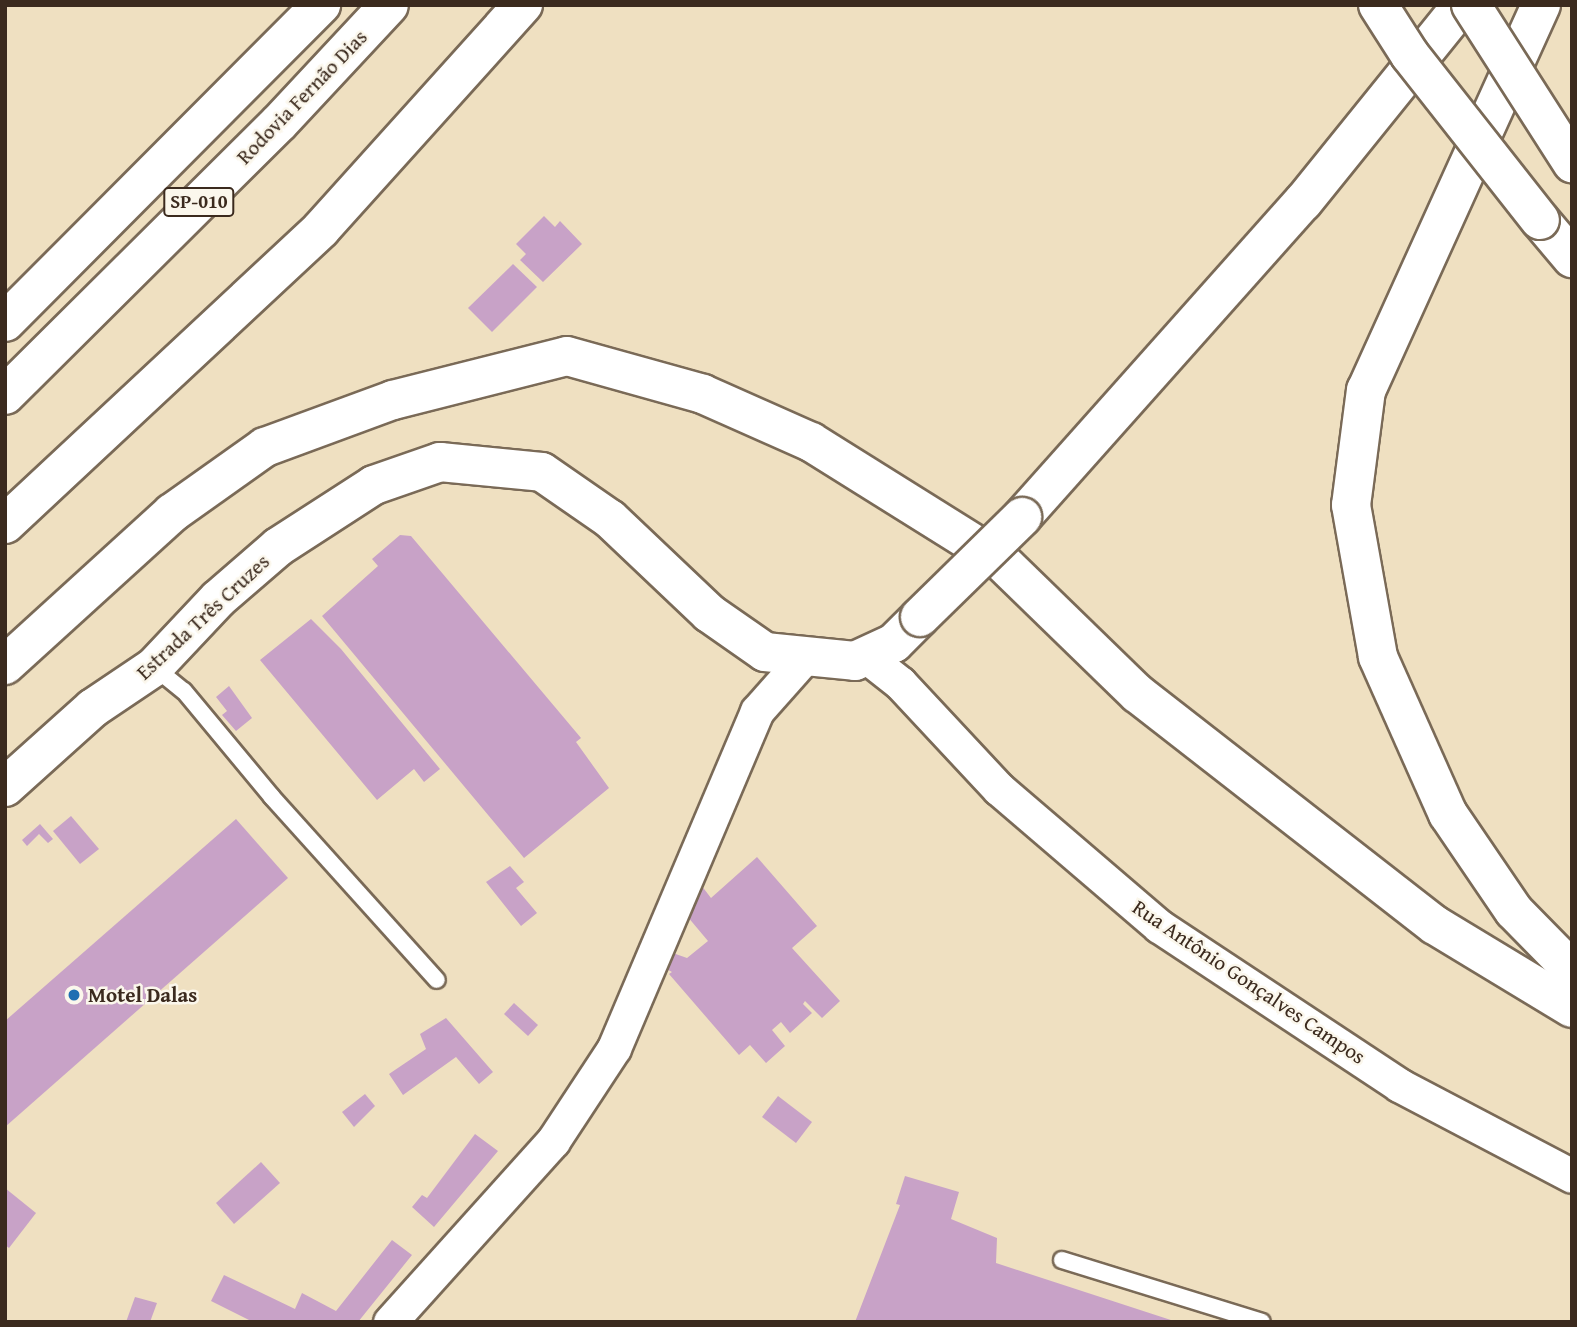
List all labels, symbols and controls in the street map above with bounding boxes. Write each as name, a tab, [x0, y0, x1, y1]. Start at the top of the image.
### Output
street label: Rodovia Fernão Dias	[231, 25, 373, 169]
road number: SP-010	[162, 186, 236, 218]
street label: Estrada Três Cruzes	[131, 549, 275, 685]
street label: Rua Antônio Gonçalves Campos	[1128, 895, 1370, 1069]
place label: Motel Dalas	[88, 982, 197, 1008]
marker: Motel Dalas	[66, 987, 82, 1003]

